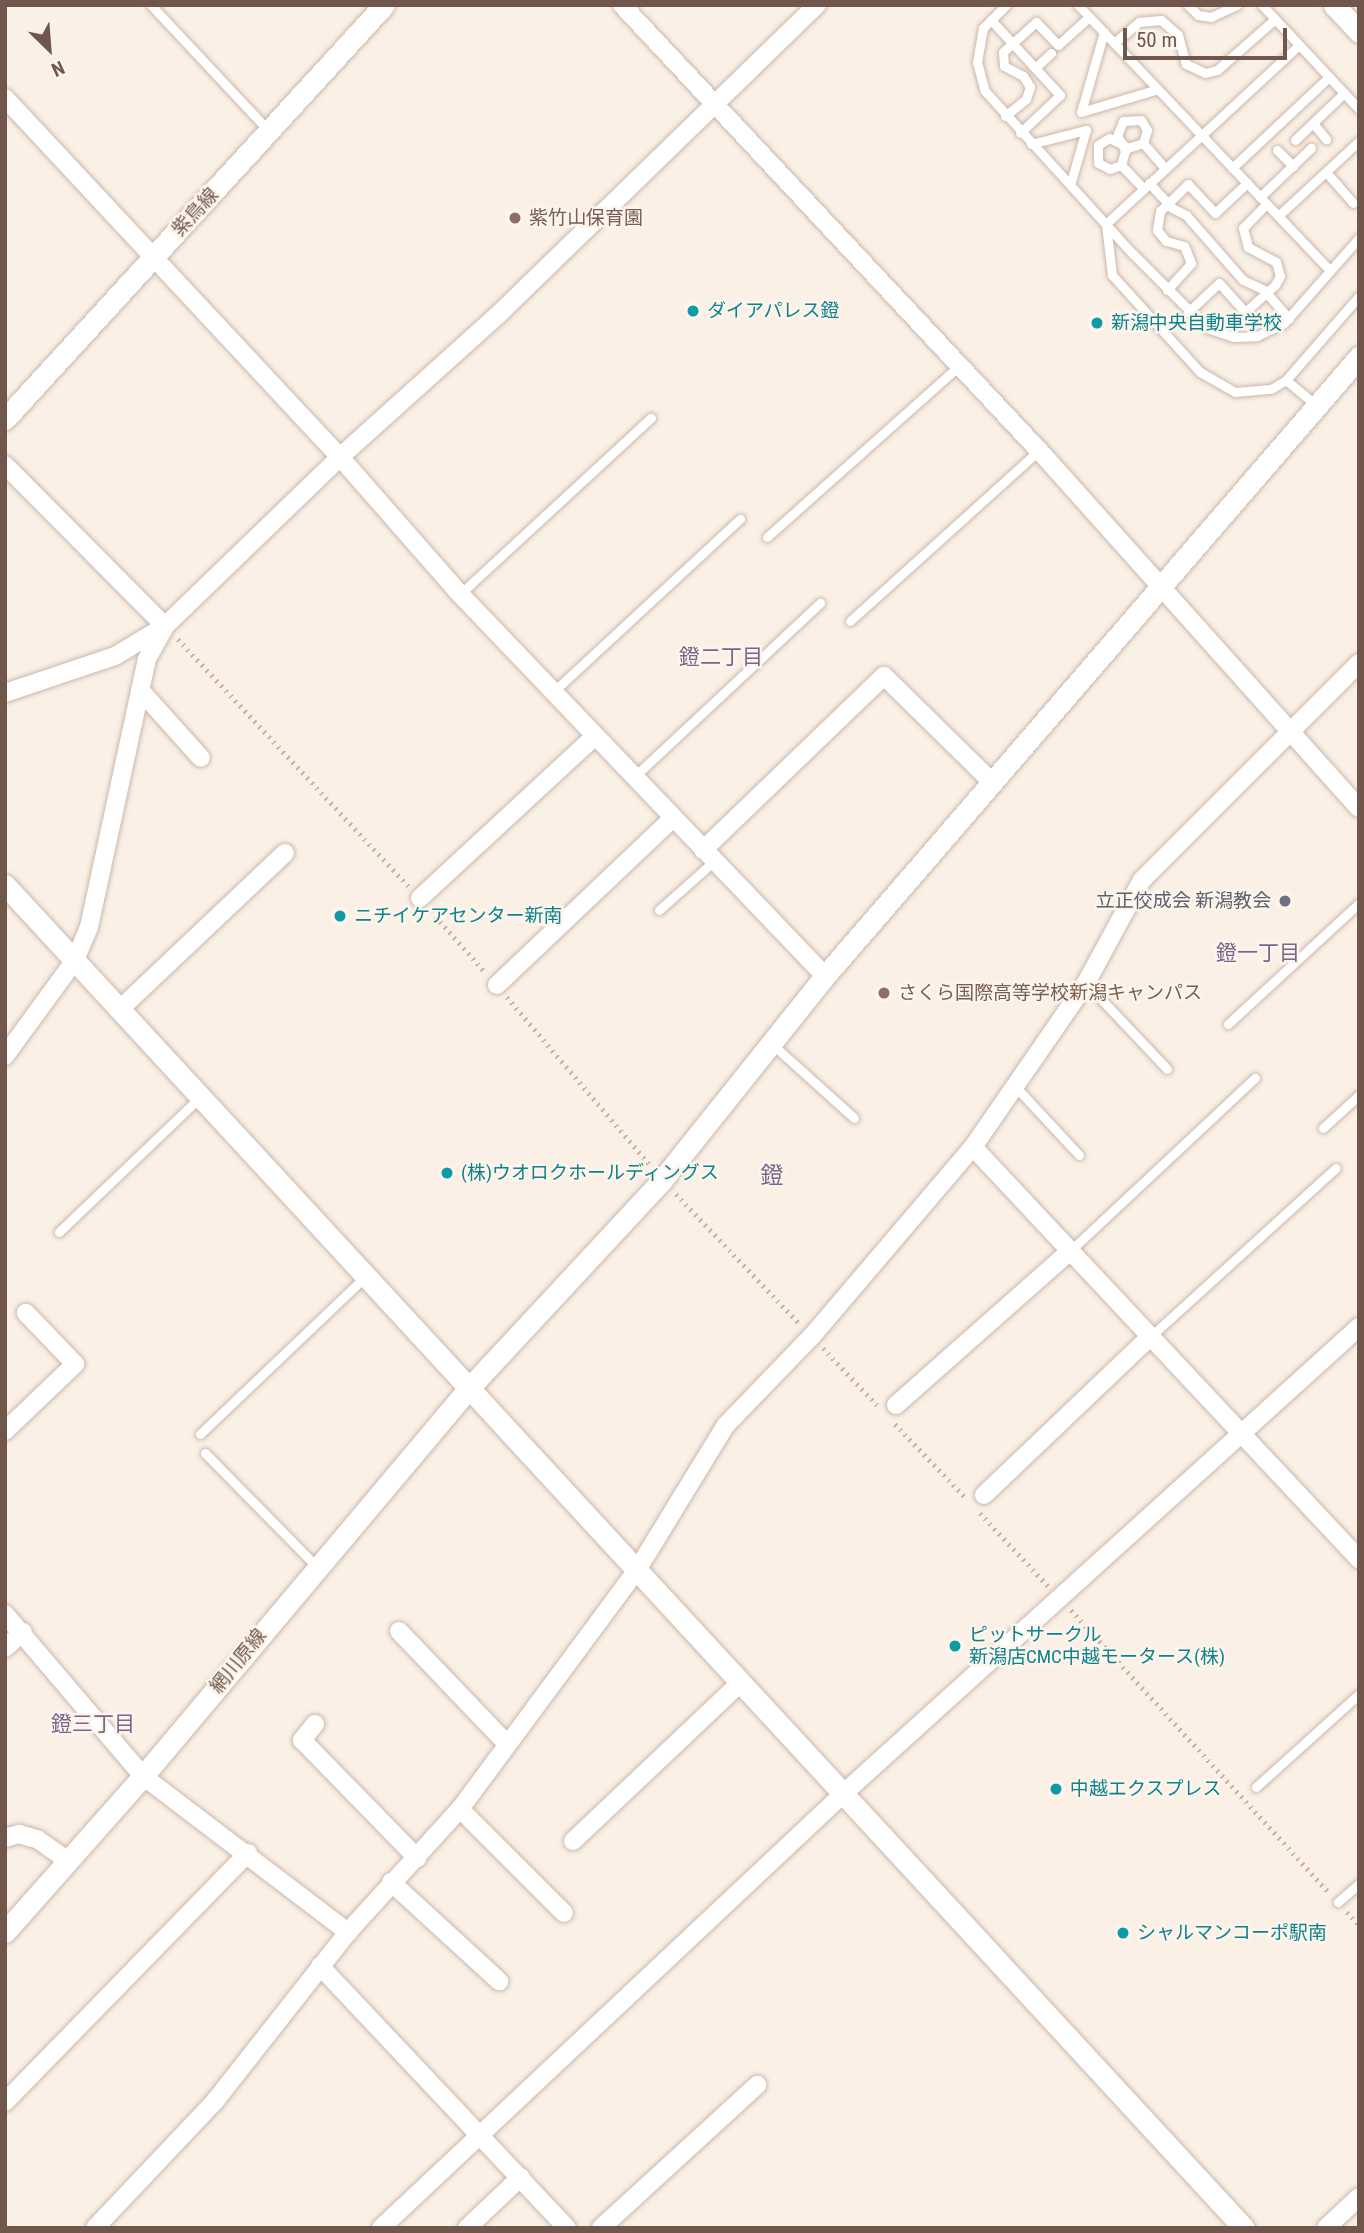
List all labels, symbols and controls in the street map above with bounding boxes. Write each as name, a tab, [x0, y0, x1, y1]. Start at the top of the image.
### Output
north arrow	[14, 14, 84, 84]
scale bar	[1126, 14, 1290, 58]
text: 50 m	[1136, 28, 1177, 52]
text: N	[48, 56, 68, 81]
street label: 紫鳥線	[167, 183, 223, 241]
place label: 紫竹山保育園	[529, 207, 643, 229]
marker: 紫竹山保育園	[507, 210, 523, 226]
place label: ダイアパレス鐙	[707, 300, 840, 322]
marker: ダイアパレス鐙	[685, 303, 701, 319]
place label: 新潟中央自動車学校	[1111, 312, 1282, 334]
marker: 新潟中央自動車学校	[1089, 315, 1105, 331]
district label: 鐙二丁目	[679, 644, 763, 670]
place label: 立正佼成会 新潟教会	[1096, 890, 1271, 912]
marker: 立正佼成会 新潟教会	[1277, 893, 1293, 909]
place label: ニチイケアセンター新南	[354, 905, 563, 927]
marker: ニチイケアセンター新南	[332, 908, 348, 924]
district label: 鐙一丁目	[1216, 940, 1300, 966]
place label: さくら国際高等学校新潟キャンパス	[898, 982, 1202, 1004]
marker: さくら国際高等学校新潟キャンパス	[876, 985, 892, 1001]
place label: (株)ウオロクホールディングス	[461, 1162, 720, 1184]
district label: 鐙	[761, 1162, 783, 1190]
marker: (株)ウオロクホールディングス	[439, 1165, 455, 1181]
street label: 網川原線	[205, 1624, 271, 1698]
place label: ピットサークル 新潟店CMC中越モータース(株)	[969, 1624, 1226, 1668]
marker: ピットサークル 新潟店CMC中越モータース(株)	[947, 1638, 963, 1654]
district label: 鐙三丁目	[51, 1711, 135, 1737]
place label: 中越エクスプレス	[1070, 1778, 1222, 1800]
marker: 中越エクスプレス	[1048, 1781, 1064, 1797]
place label: シャルマンコーポ駅南	[1137, 1922, 1327, 1944]
marker: シャルマンコーポ駅南	[1115, 1925, 1131, 1941]

